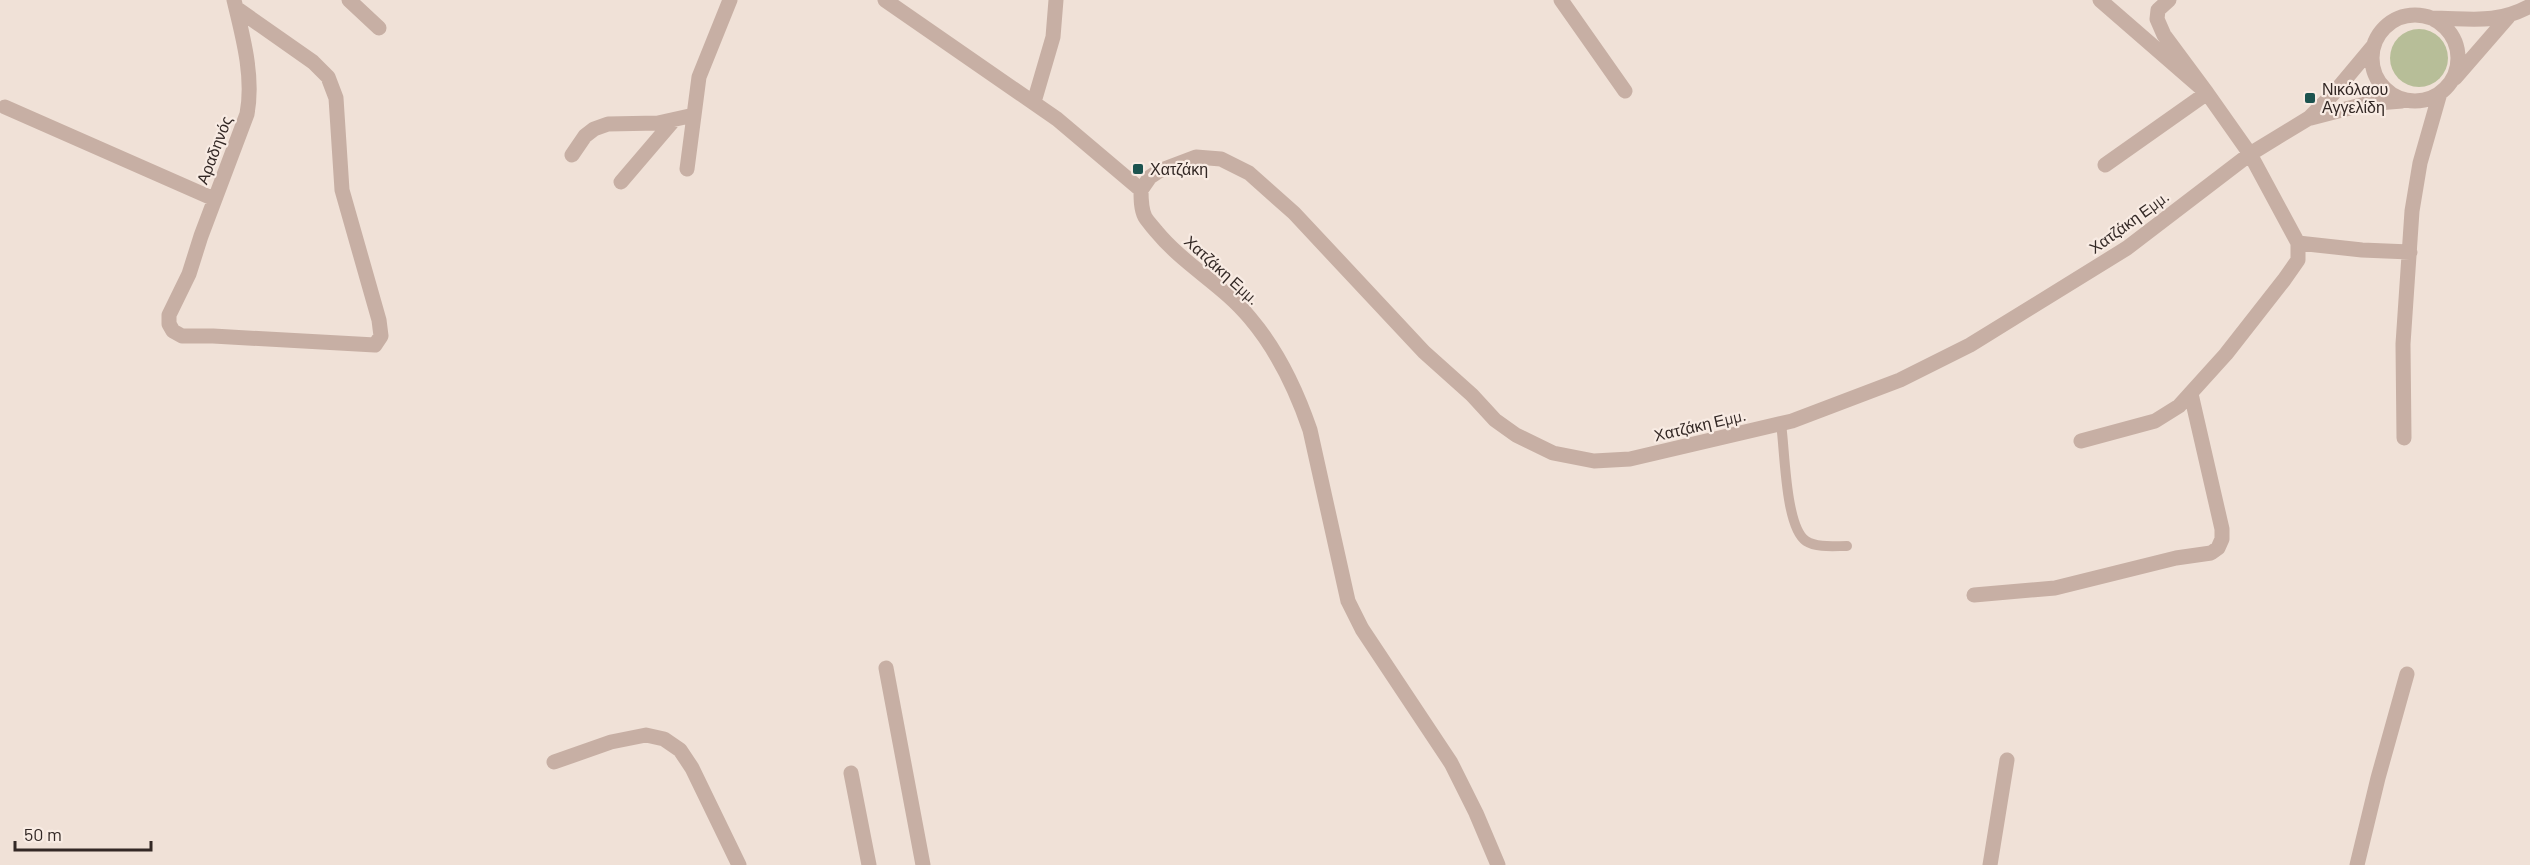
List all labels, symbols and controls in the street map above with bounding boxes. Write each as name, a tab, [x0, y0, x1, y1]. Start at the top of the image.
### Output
place label: Νικόλαου Αγγελίδη	[2322, 79, 2388, 116]
marker: Νικόλαου Αγγελίδη	[2303, 91, 2317, 105]
street label: Αραδηνός	[192, 113, 235, 187]
place label: Χατζάκη	[1150, 159, 1208, 179]
marker: Χατζάκη	[1131, 162, 1145, 176]
street label: Χατζάκη Εμμ.	[2085, 186, 2173, 258]
street label: Χατζάκη Εμμ.	[1180, 231, 1264, 309]
street label: Χατζάκη Εμμ.	[1652, 405, 1748, 445]
scale bar	[15, 814, 152, 852]
text: 50 m	[24, 823, 62, 845]

